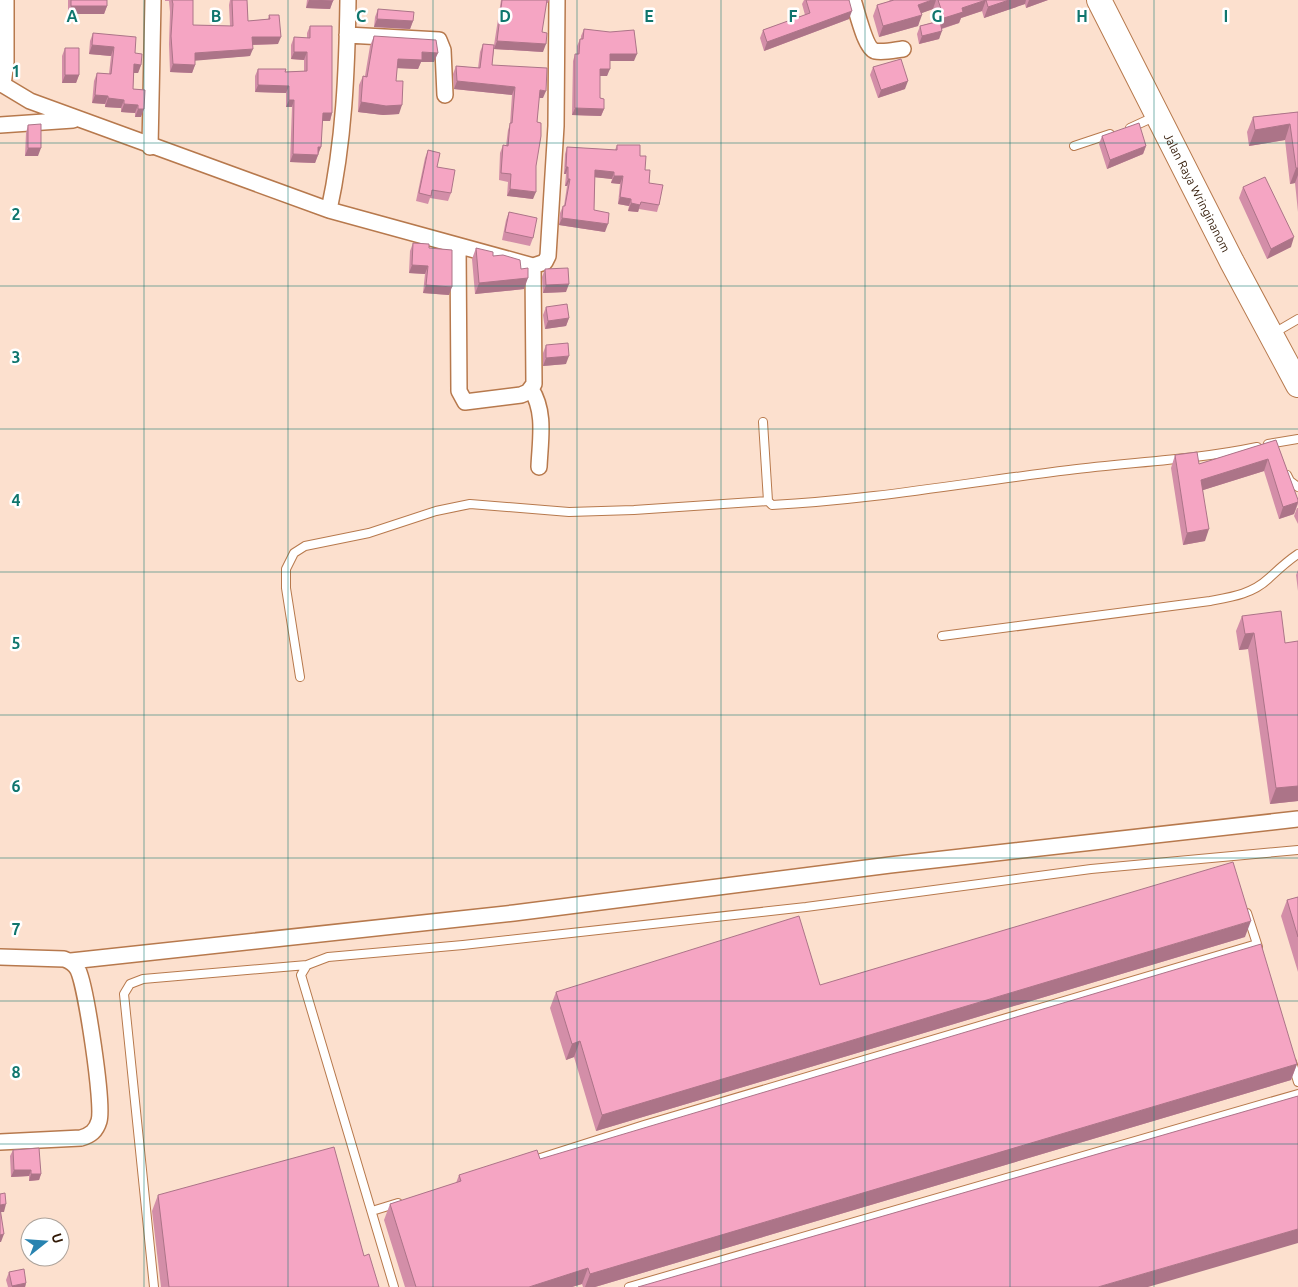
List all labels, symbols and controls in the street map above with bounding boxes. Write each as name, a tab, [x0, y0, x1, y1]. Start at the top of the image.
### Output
text: A	[66, 7, 78, 25]
text: B	[211, 7, 221, 25]
text: C	[356, 7, 366, 25]
text: D	[499, 7, 511, 25]
text: E	[644, 7, 654, 25]
text: F	[789, 7, 798, 25]
text: G	[931, 7, 943, 25]
text: H	[1076, 7, 1088, 25]
text: I	[1224, 7, 1228, 25]
text: 1	[11, 62, 21, 80]
street label: Jalan Raya Wringinanom	[1162, 131, 1233, 254]
text: 2	[11, 205, 21, 223]
text: 3	[11, 348, 21, 366]
text: 4	[11, 491, 21, 509]
text: 5	[11, 634, 21, 652]
text: 6	[11, 777, 21, 795]
text: 7	[11, 920, 21, 938]
text: 8	[11, 1063, 21, 1081]
north arrow	[20, 1217, 70, 1267]
text: U	[48, 1231, 67, 1245]

